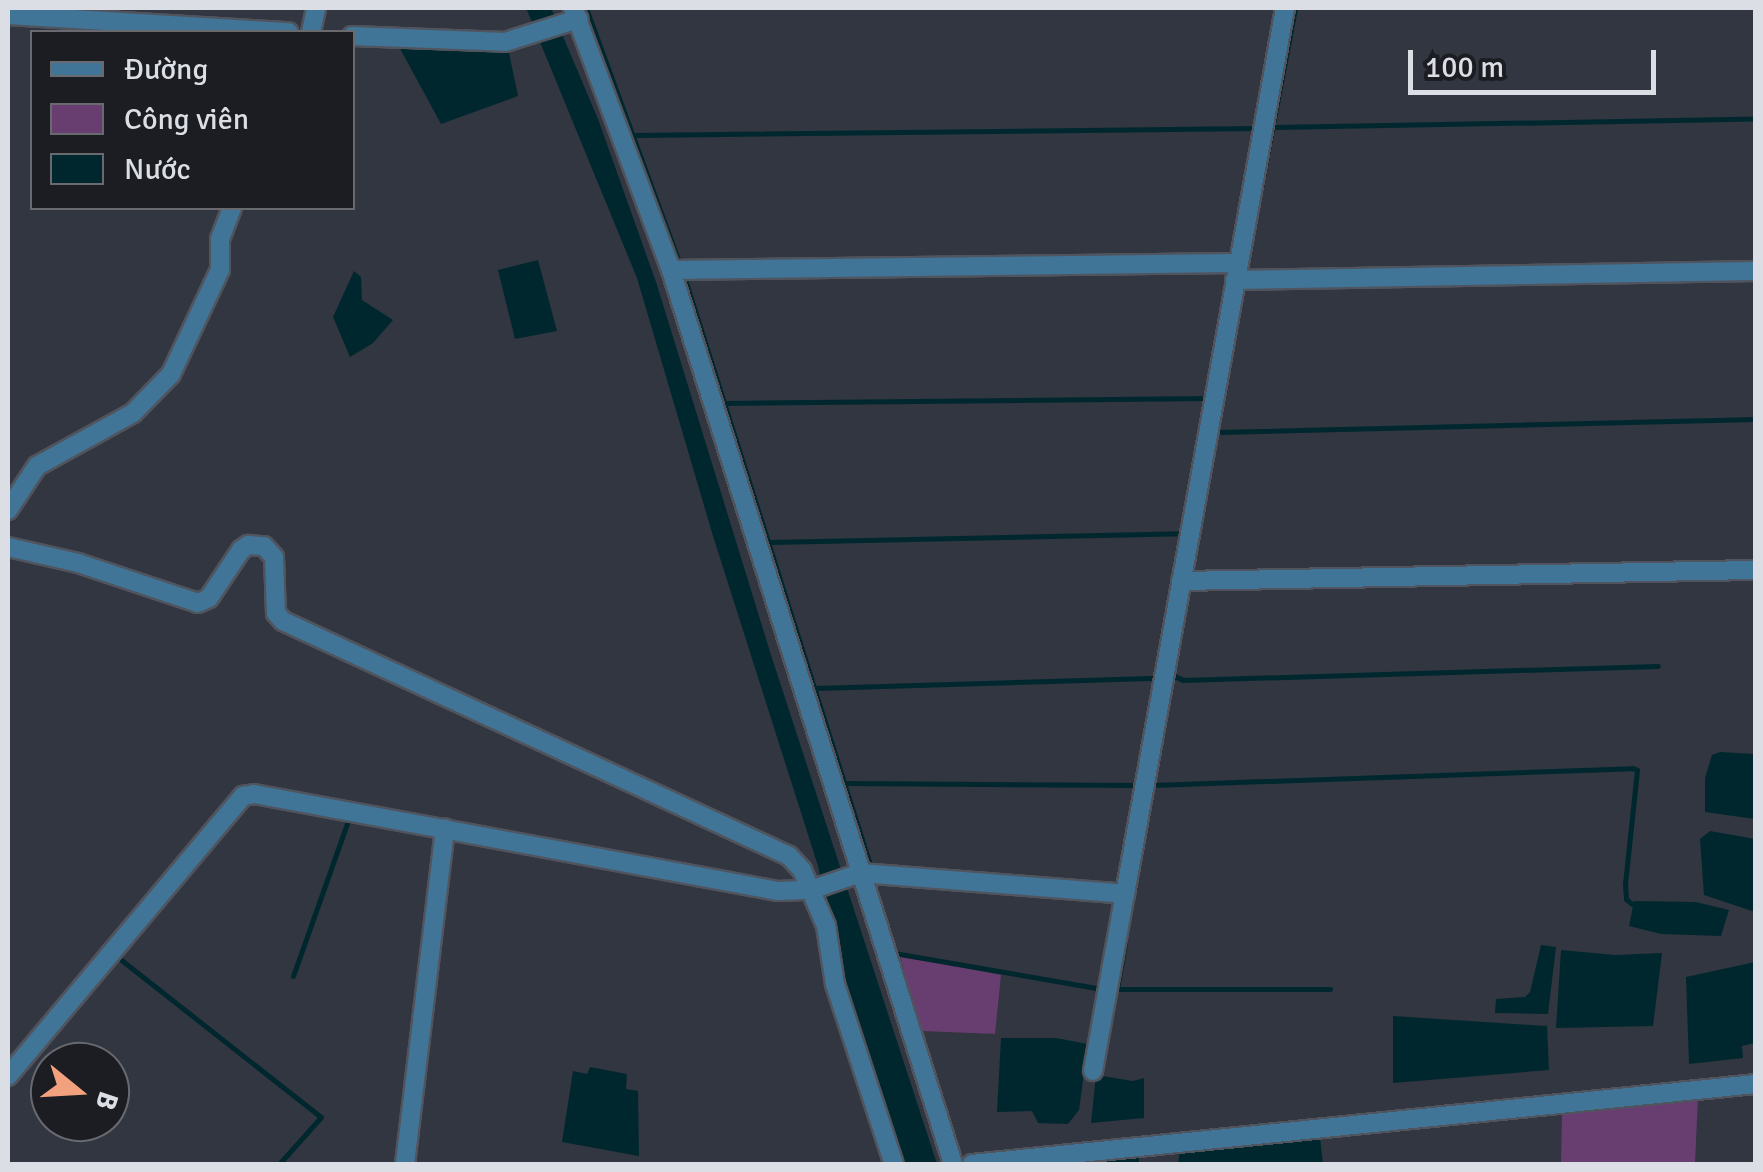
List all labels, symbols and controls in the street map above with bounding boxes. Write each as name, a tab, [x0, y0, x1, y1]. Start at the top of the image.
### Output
legend	[30, 30, 355, 210]
scale bar	[1413, 30, 1660, 92]
text: 100 m	[1425, 49, 1504, 86]
text: Đường	[124, 51, 208, 88]
text: Công viên	[124, 101, 249, 138]
text: Nước	[124, 151, 191, 188]
north arrow	[30, 1042, 130, 1142]
text: B	[88, 1087, 125, 1114]

